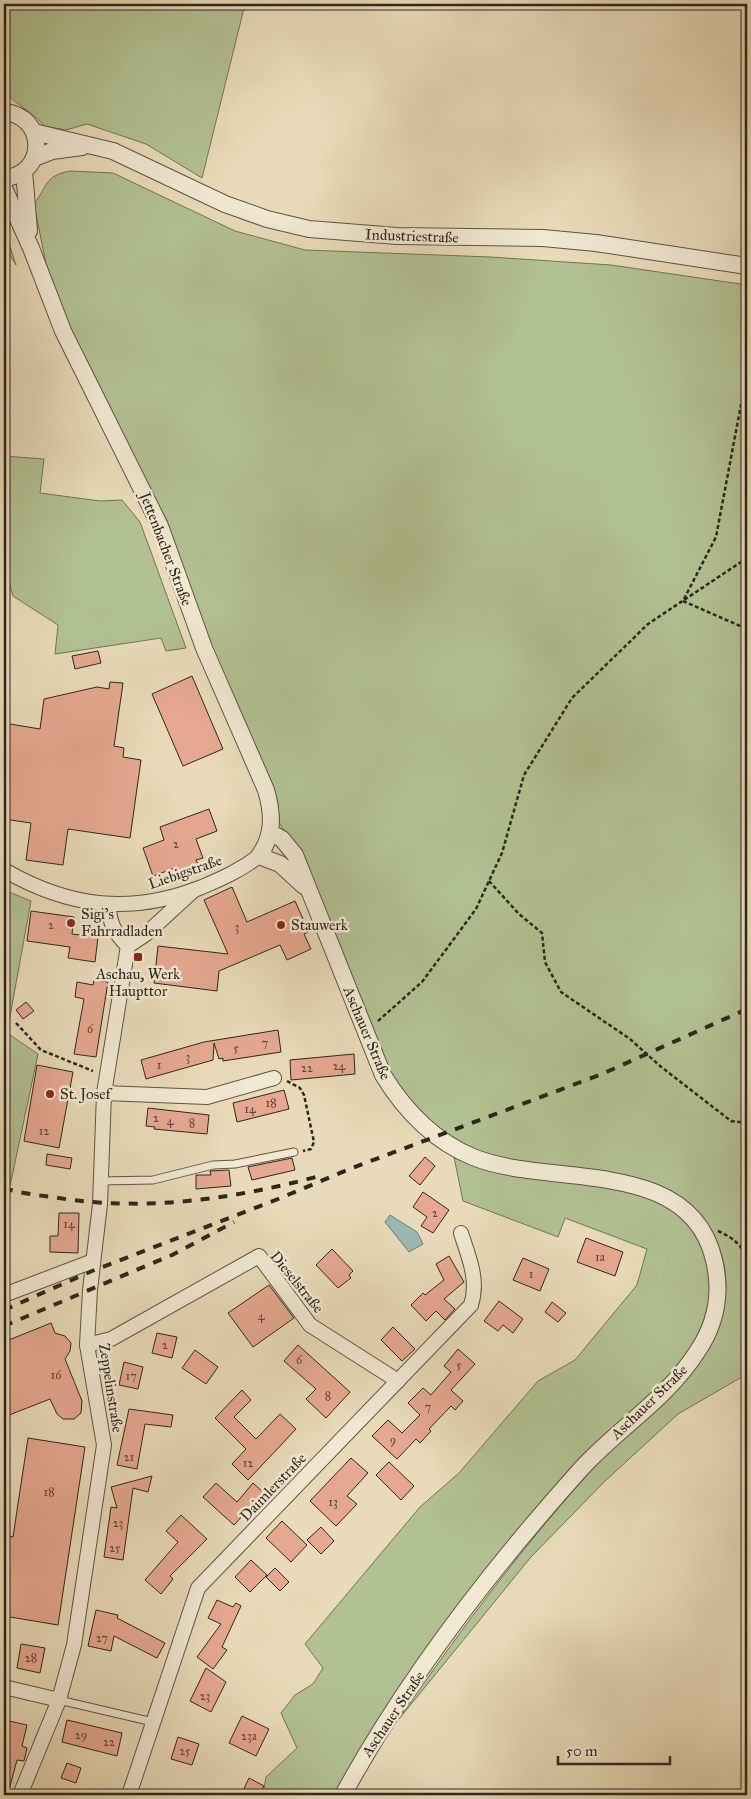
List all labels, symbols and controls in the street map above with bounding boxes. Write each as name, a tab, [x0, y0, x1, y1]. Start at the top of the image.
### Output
street label: Industriestraße	[365, 225, 459, 247]
street label: Jettenbacher Straße	[134, 488, 196, 609]
house number: 2	[173, 837, 179, 851]
street label: Liebigstraße	[146, 851, 224, 893]
place label: Sigi's Fahrradladen	[81, 905, 163, 940]
place label: Stauwerk	[291, 916, 348, 934]
marker: Sigi's Fahrradladen	[65, 917, 77, 929]
house number: 2	[48, 918, 54, 932]
marker: Stauwerk	[275, 919, 287, 931]
house number: 3	[235, 920, 240, 934]
marker: Aschau, Werk Haupttor	[132, 951, 144, 963]
place label: Aschau, Werk Haupttor	[95, 965, 180, 1000]
street label: Aschauer Straße	[339, 983, 395, 1082]
house number: 6	[87, 1022, 94, 1036]
house number: 7	[262, 1036, 268, 1050]
house number: 5	[233, 1041, 239, 1055]
house number: 3	[186, 1050, 191, 1064]
house number: 1	[157, 1058, 162, 1072]
house number: 24	[333, 1059, 346, 1073]
house number: 22	[301, 1061, 313, 1075]
place label: St. Josef	[60, 1085, 113, 1104]
marker: St. Josef	[44, 1088, 56, 1100]
house number: 18	[265, 1096, 277, 1110]
house number: 14	[244, 1102, 256, 1116]
house number: 2	[153, 1111, 159, 1125]
house number: 4	[167, 1114, 174, 1128]
house number: 8	[189, 1116, 195, 1130]
house number: 12	[39, 1124, 49, 1138]
house number: 2	[432, 1206, 438, 1220]
house number: 14	[63, 1217, 75, 1231]
street label: Dieselstraße	[267, 1247, 327, 1317]
house number: 1a	[595, 1250, 606, 1264]
house number: 1	[529, 1267, 534, 1281]
house number: 4	[258, 1309, 265, 1323]
house number: 2	[162, 1338, 168, 1352]
street label: Zeppelinstraße	[95, 1342, 127, 1434]
house number: 6	[296, 1353, 303, 1367]
house number: 5	[456, 1358, 462, 1372]
street label: Aschauer Straße	[606, 1361, 691, 1444]
house number: 16	[51, 1368, 62, 1382]
house number: 17	[125, 1369, 137, 1383]
house number: 8	[325, 1389, 331, 1403]
house number: 7	[425, 1400, 431, 1414]
house number: 9	[390, 1433, 396, 1447]
street label: Daimlerstraße	[236, 1449, 310, 1525]
house number: 21	[124, 1450, 135, 1464]
house number: 12	[243, 1456, 253, 1470]
house number: 18	[43, 1485, 55, 1499]
house number: 13	[328, 1495, 338, 1509]
house number: 23	[113, 1516, 124, 1530]
house number: 25	[109, 1541, 121, 1555]
house number: 27	[96, 1631, 108, 1645]
house number: 28	[25, 1651, 37, 1665]
street label: Aschauer Straße	[357, 1668, 428, 1761]
house number: 23	[200, 1689, 211, 1703]
house number: 29	[75, 1728, 87, 1742]
house number: 23a	[241, 1729, 258, 1743]
scale bar	[558, 1734, 671, 1766]
house number: 22	[103, 1735, 115, 1749]
text: 50 m	[566, 1742, 598, 1760]
house number: 25	[179, 1744, 191, 1758]

